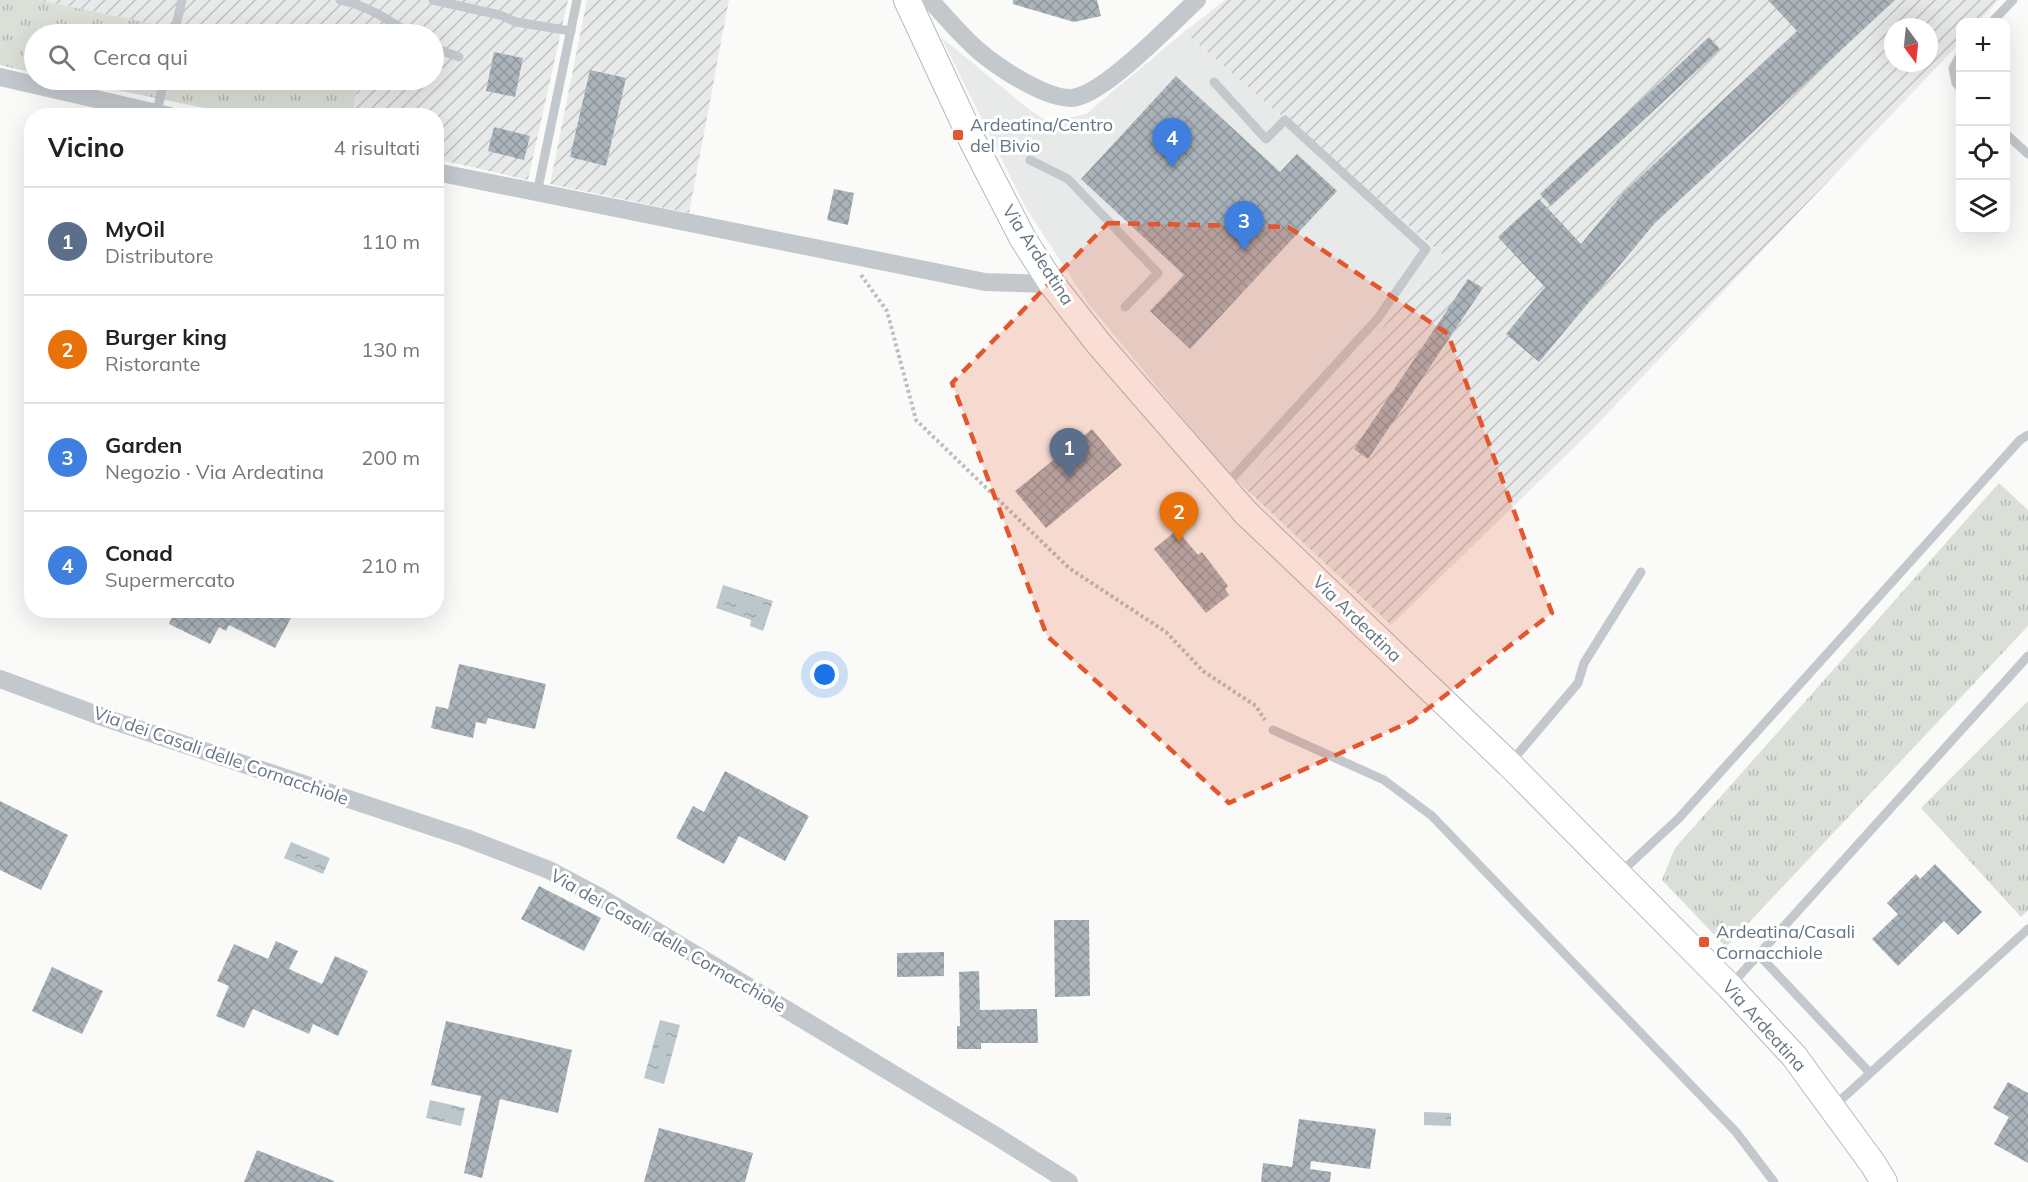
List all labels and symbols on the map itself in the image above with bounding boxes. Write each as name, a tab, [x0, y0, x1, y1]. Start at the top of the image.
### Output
north arrow	[1884, 18, 1938, 72]
place label: Ardeatina/Centro del Bivio	[970, 113, 1113, 157]
pin: 4	[1152, 118, 1192, 168]
marker: Ardeatina/Centro del Bivio	[951, 128, 965, 142]
street label: Via Ardeatina	[997, 200, 1079, 309]
pin: 3	[1224, 202, 1264, 251]
pin: 1	[1050, 428, 1088, 478]
pin: 2	[1160, 492, 1198, 542]
street label: Via Ardeatina	[1308, 570, 1407, 667]
your location	[810, 660, 839, 689]
street label: Via dei Casali delle Cornacchiole	[91, 701, 352, 810]
street label: Via dei Casali delle Cornacchiole	[546, 864, 790, 1018]
place label: Ardeatina/Casali Cornacchiole	[1716, 920, 1855, 964]
marker: Ardeatina/Casali Cornacchiole	[1697, 935, 1711, 949]
street label: Via Ardeatina	[1717, 975, 1812, 1076]

